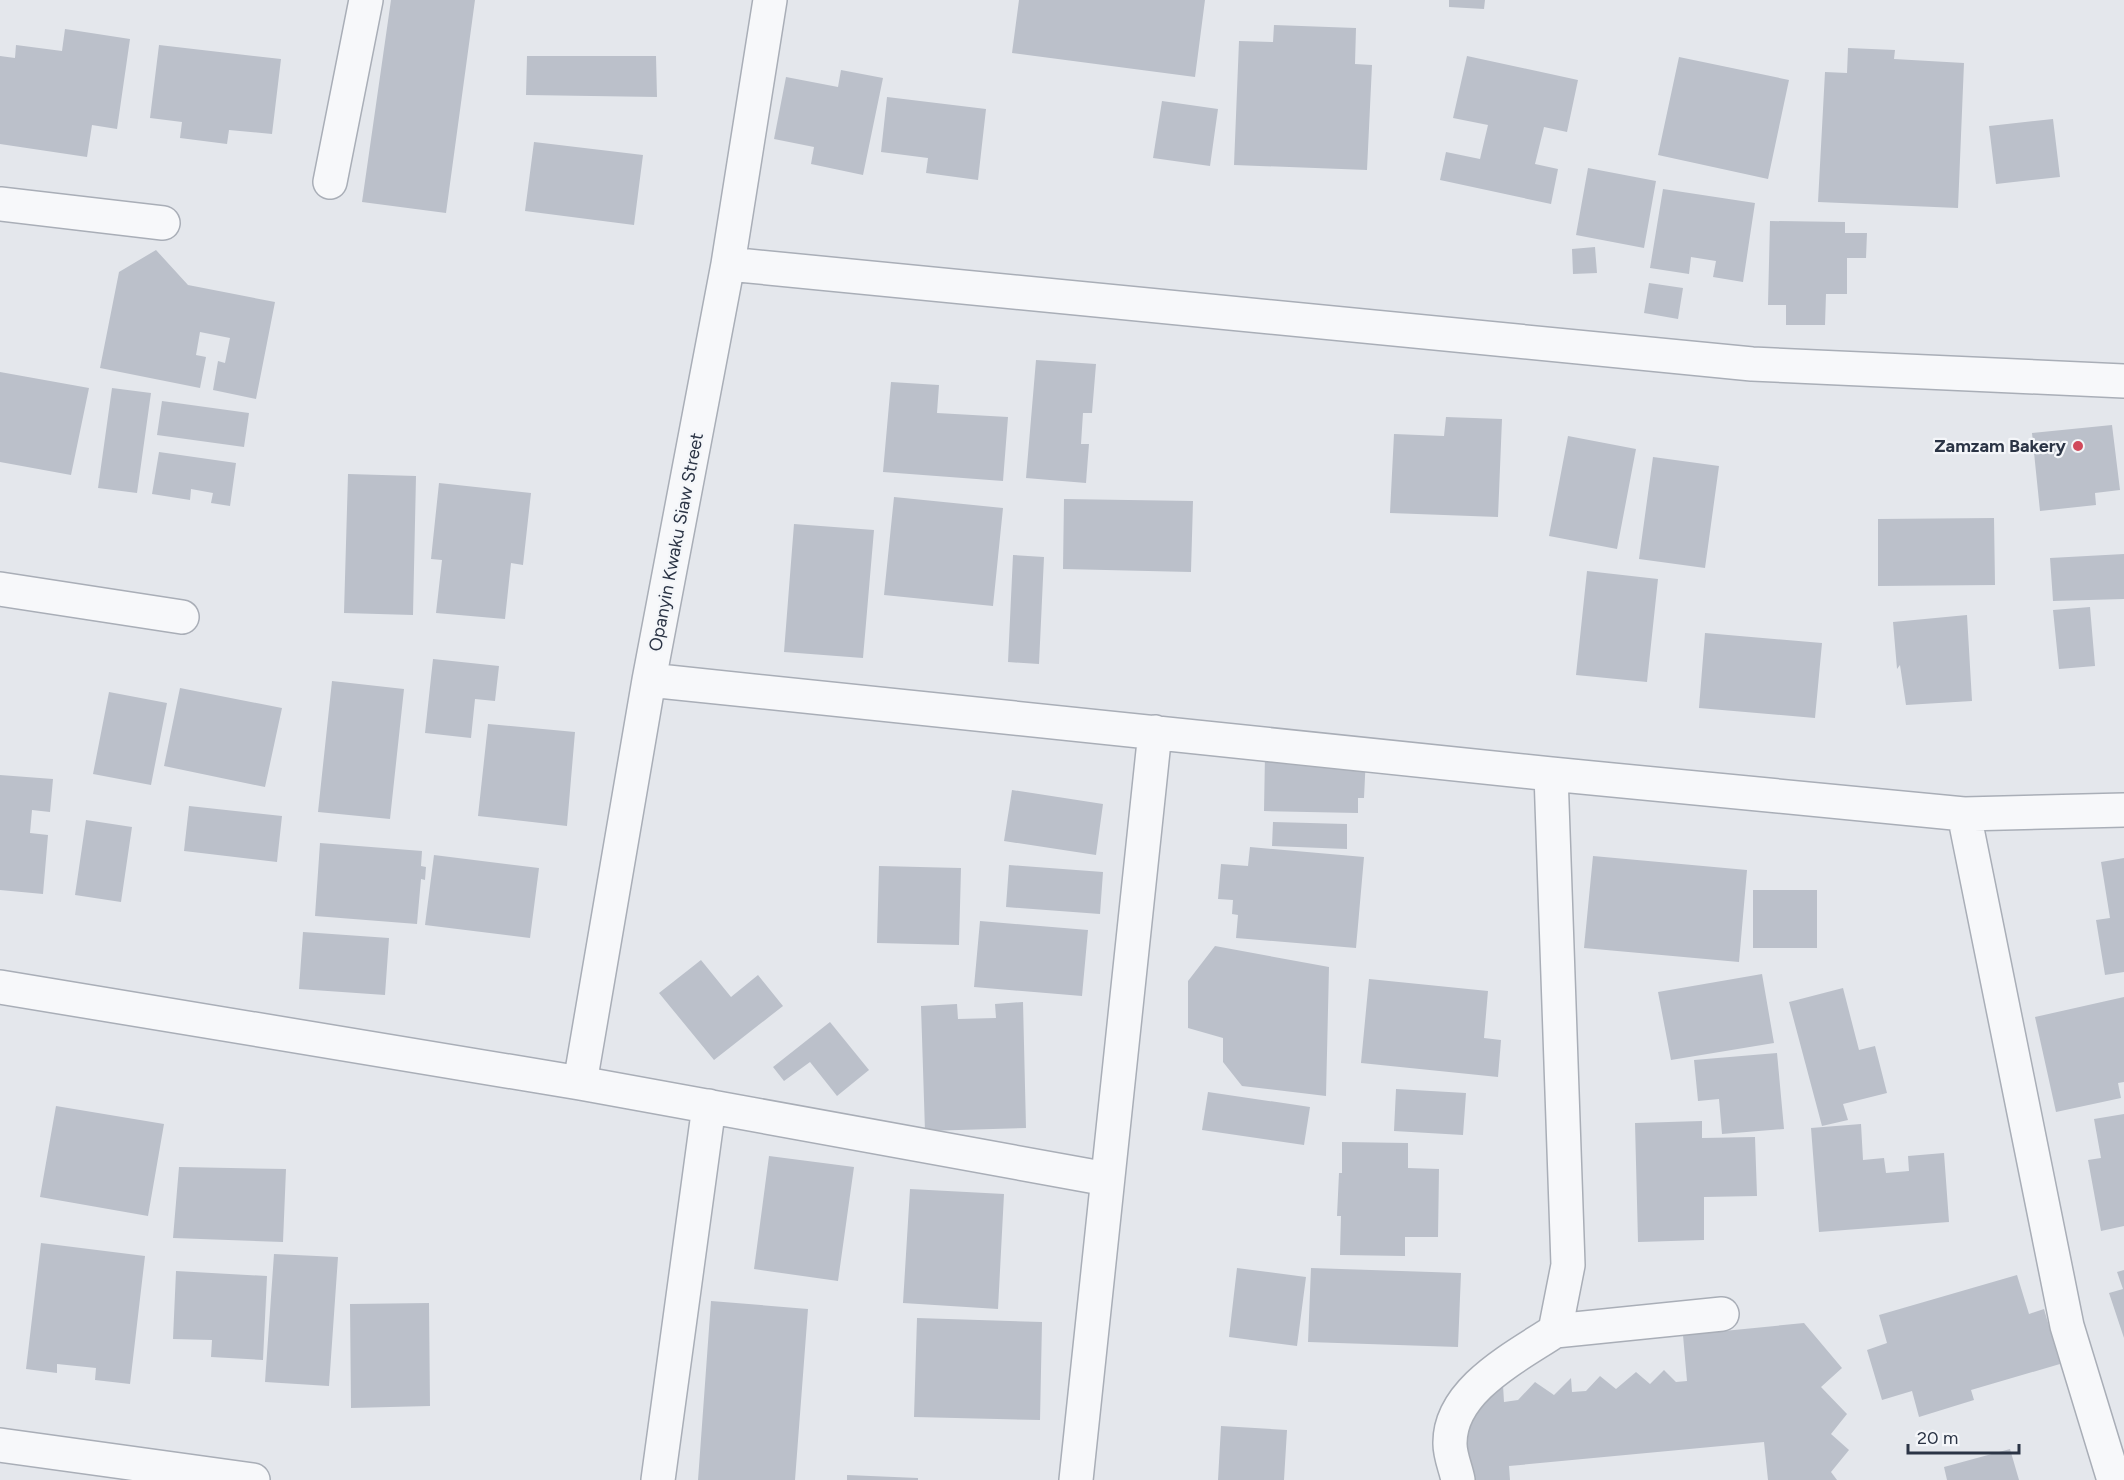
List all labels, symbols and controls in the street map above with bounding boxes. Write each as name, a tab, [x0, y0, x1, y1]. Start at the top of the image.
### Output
street label: Opanyin Kwaku Siaw Street	[644, 431, 708, 653]
place label: Zamzam Bakery	[1934, 435, 2067, 457]
marker: Zamzam Bakery	[2071, 439, 2085, 453]
scale bar	[1908, 1417, 2019, 1455]
text: 20 m	[1917, 1427, 1958, 1449]

